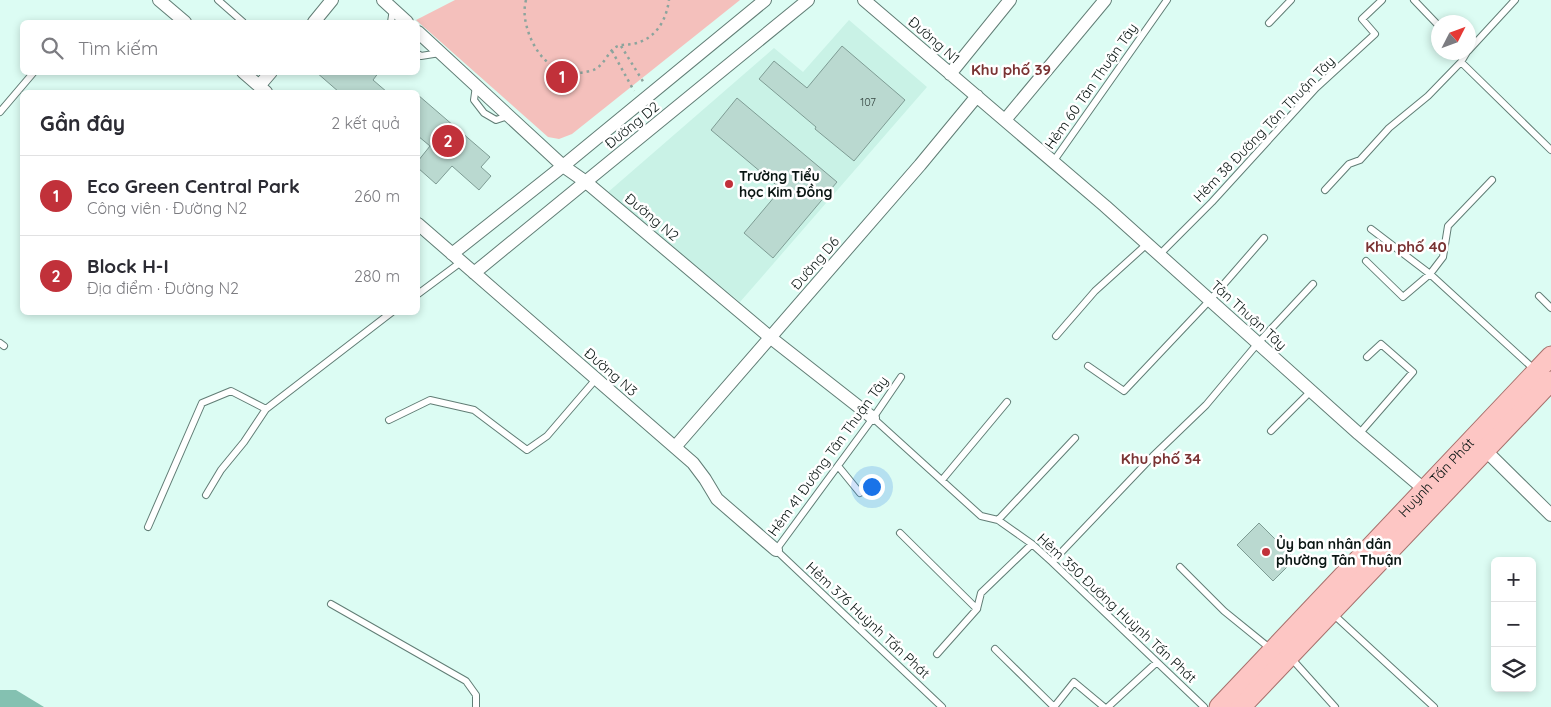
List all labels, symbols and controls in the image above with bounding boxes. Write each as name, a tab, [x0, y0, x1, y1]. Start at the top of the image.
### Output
street label: Đường N1	[905, 13, 963, 67]
north arrow	[1431, 15, 1476, 60]
street label: Hẻm 60 Tân Thuận Tây	[1041, 19, 1141, 153]
search box	[20, 20, 420, 75]
icon: search	[38, 34, 66, 62]
text: Tìm kiếm	[78, 36, 158, 60]
street label: Hẻm 38 Đường Tân Thuận Tây	[1189, 52, 1339, 206]
pin: 1	[546, 58, 578, 96]
district label: Khu phố 39	[971, 60, 1051, 79]
house number: 107	[860, 95, 876, 109]
street label: Đường D2	[601, 97, 663, 152]
text: Gần đây	[40, 110, 125, 136]
text: 2 kết quả	[331, 113, 400, 133]
pin: 2	[432, 122, 464, 160]
place label: Trường Tiểu học Kim Đồng	[739, 167, 833, 201]
text: Eco Green Central Park	[87, 174, 300, 198]
marker: Trường Tiểu học Kim Đồng	[723, 178, 735, 190]
text: 1	[53, 186, 59, 206]
text: 260 m	[354, 186, 400, 206]
street label: Đường N2	[621, 189, 683, 245]
text: Công viên · Đường N2	[87, 198, 247, 218]
street label: Đường D6	[787, 232, 843, 293]
district label: Khu phố 40	[1365, 237, 1447, 256]
text: Block H-I	[87, 254, 169, 278]
text: 2	[51, 266, 61, 286]
text: 280 m	[354, 266, 400, 286]
street label: Tân Thuận Tây	[1207, 276, 1291, 354]
text: Địa điểm · Đường N2	[87, 278, 239, 298]
street label: Đường N3	[581, 344, 641, 400]
street label: Hẻm 41 Đường Tân Thuận Tây	[764, 372, 892, 540]
street label: Huỳnh Tấn Phát	[1394, 434, 1478, 521]
district label: Khu phố 34	[1121, 449, 1201, 468]
your location	[859, 474, 885, 500]
street label: Hẻm 350 Đường Huỳnh Tấn Phát	[1033, 529, 1201, 687]
place label: Ủy ban nhân dân phường Tân Thuận	[1276, 535, 1402, 569]
marker: Ủy ban nhân dân phường Tân Thuận	[1260, 546, 1272, 558]
map controls	[1491, 557, 1536, 692]
button: +	[1491, 557, 1536, 602]
street label: Hẻm 376 Huỳnh Tấn Phát	[802, 558, 934, 682]
button: −	[1491, 602, 1536, 647]
button: layers	[1491, 647, 1536, 692]

